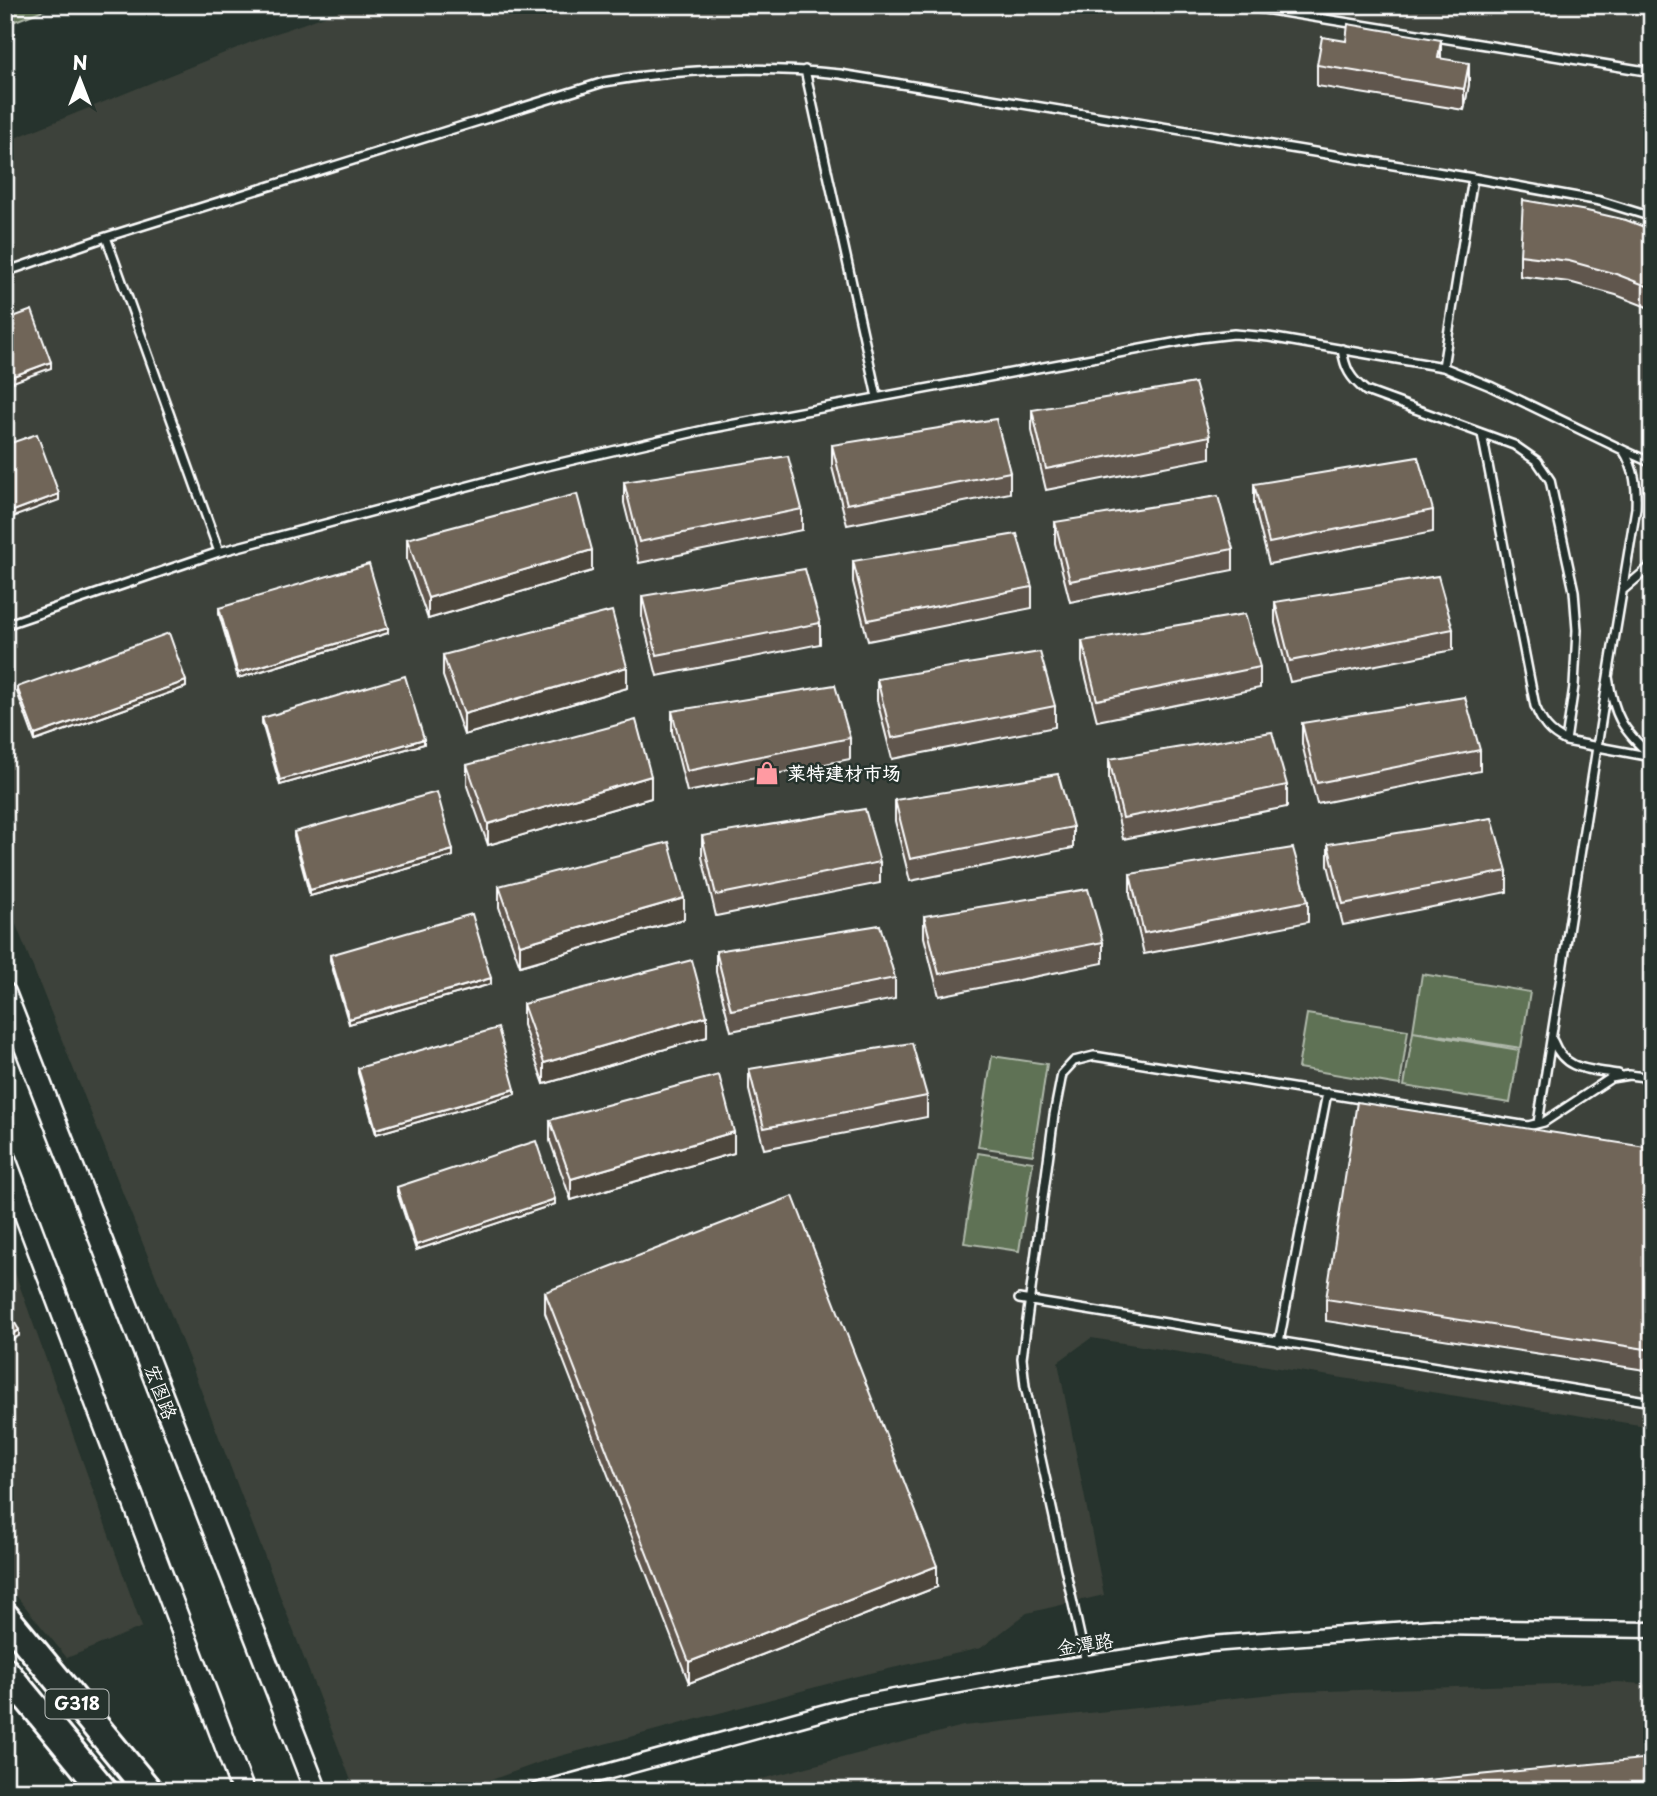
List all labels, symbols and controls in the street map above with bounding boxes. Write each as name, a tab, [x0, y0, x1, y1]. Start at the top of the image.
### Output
north arrow	[46, 46, 116, 116]
text: N	[72, 48, 88, 76]
place label: 莱特建材市场	[787, 758, 901, 786]
shop icon: 莱特建材市场	[753, 759, 781, 787]
street label: 宏图路	[139, 1360, 185, 1423]
street label: 金潭路	[1054, 1625, 1115, 1661]
road number: G318	[46, 1689, 108, 1718]

